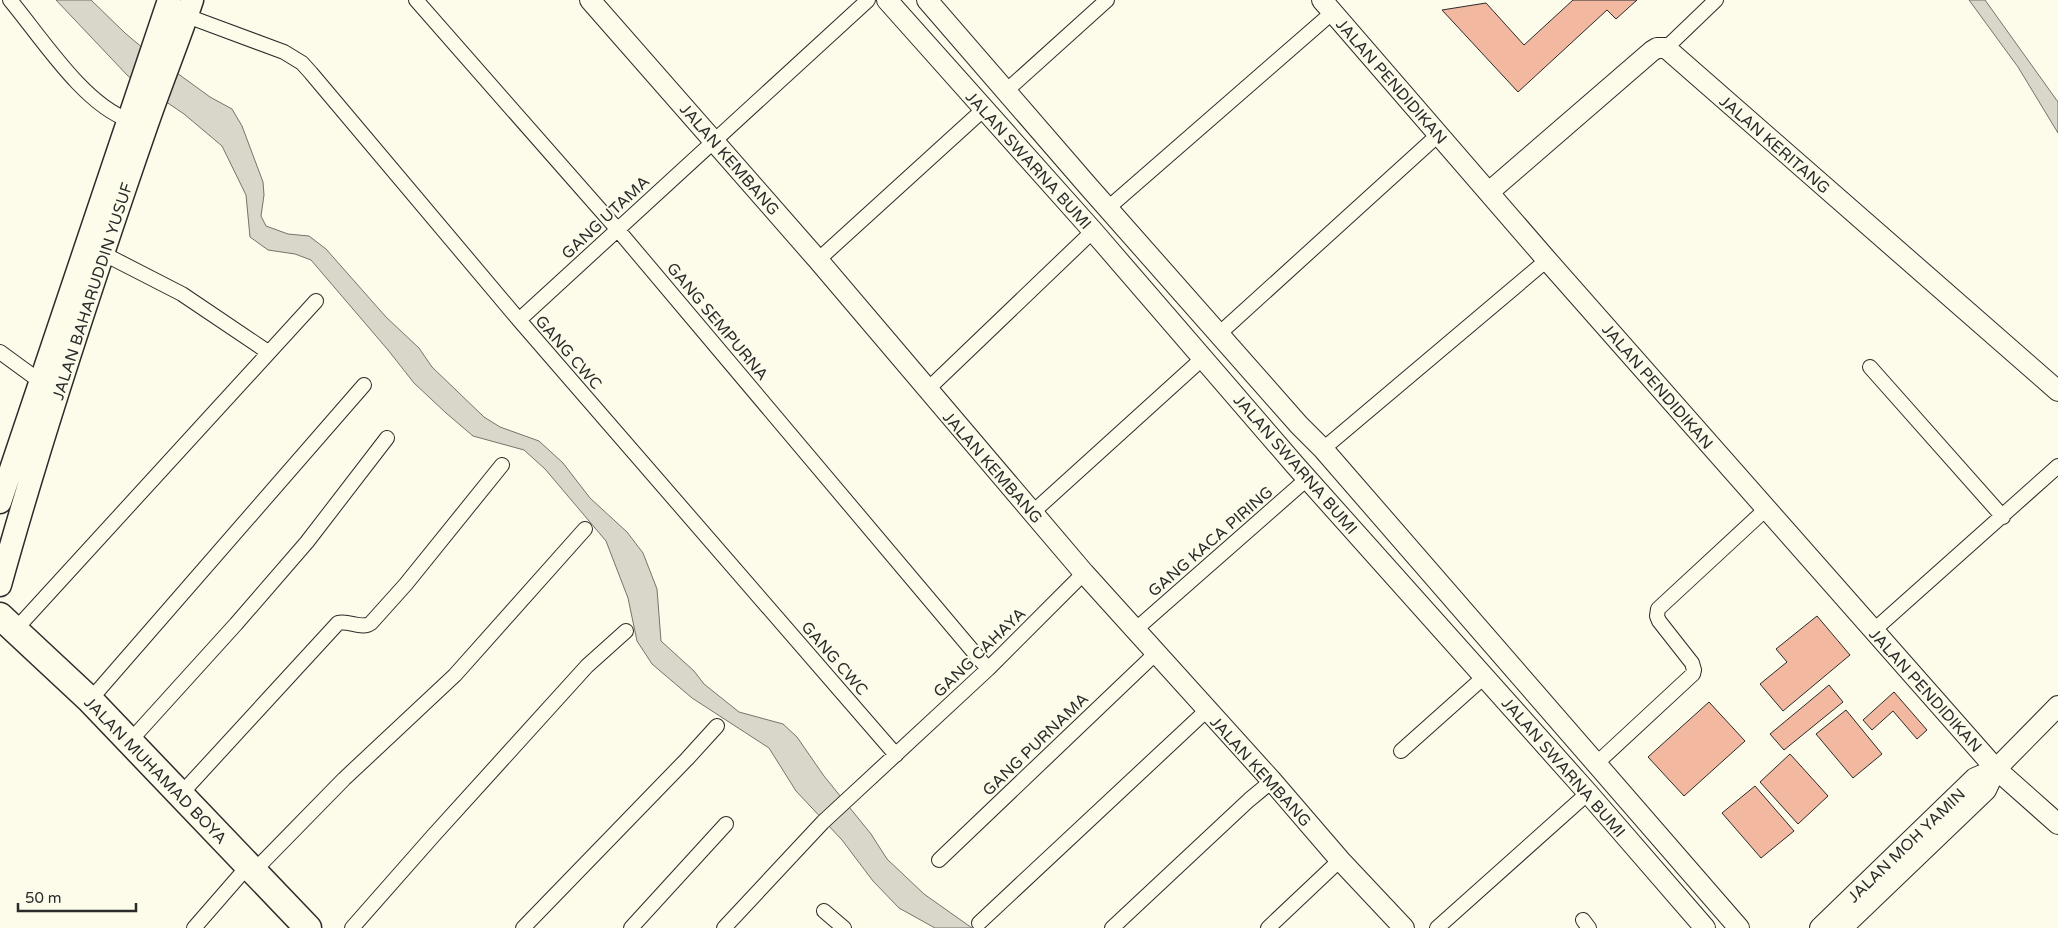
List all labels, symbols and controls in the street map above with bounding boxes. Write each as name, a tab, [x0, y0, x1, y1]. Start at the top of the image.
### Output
street label: JALAN PENDIDIKAN	[1331, 15, 1451, 148]
street label: JALAN SWARNA BUMI	[961, 88, 1096, 234]
street label: JALAN KERITANG	[1715, 91, 1834, 198]
street label: JALAN KEMBANG	[675, 100, 783, 220]
street label: GANG UTAMA	[557, 172, 654, 264]
street label: JALAN BAHARUDDIN YUSUF	[48, 180, 138, 403]
street label: GANG SEMPURNA	[662, 259, 772, 385]
street label: GANG CWC	[531, 312, 606, 394]
street label: JALAN PENDIDIKAN	[1597, 320, 1717, 453]
street label: JALAN SWARNA BUMI	[1229, 391, 1361, 539]
street label: JALAN KEMBANG	[938, 408, 1046, 528]
street label: GANG KACA PIRING	[1144, 482, 1277, 601]
street label: GANG CAHAYA	[929, 604, 1030, 702]
street label: GANG CWC	[797, 618, 872, 700]
street label: JALAN PENDIDIKAN	[1864, 625, 1986, 757]
street label: GANG PURNAMA	[979, 689, 1093, 800]
street label: JALAN MUHAMAD BOYA	[80, 693, 231, 849]
street label: JALAN SWARNA BUMI	[1497, 694, 1629, 842]
street label: JALAN KEMBANG	[1205, 712, 1315, 831]
street label: JALAN MOH YAMIN	[1844, 784, 1970, 907]
scale bar	[18, 880, 135, 912]
text: 50 m	[25, 889, 62, 907]

